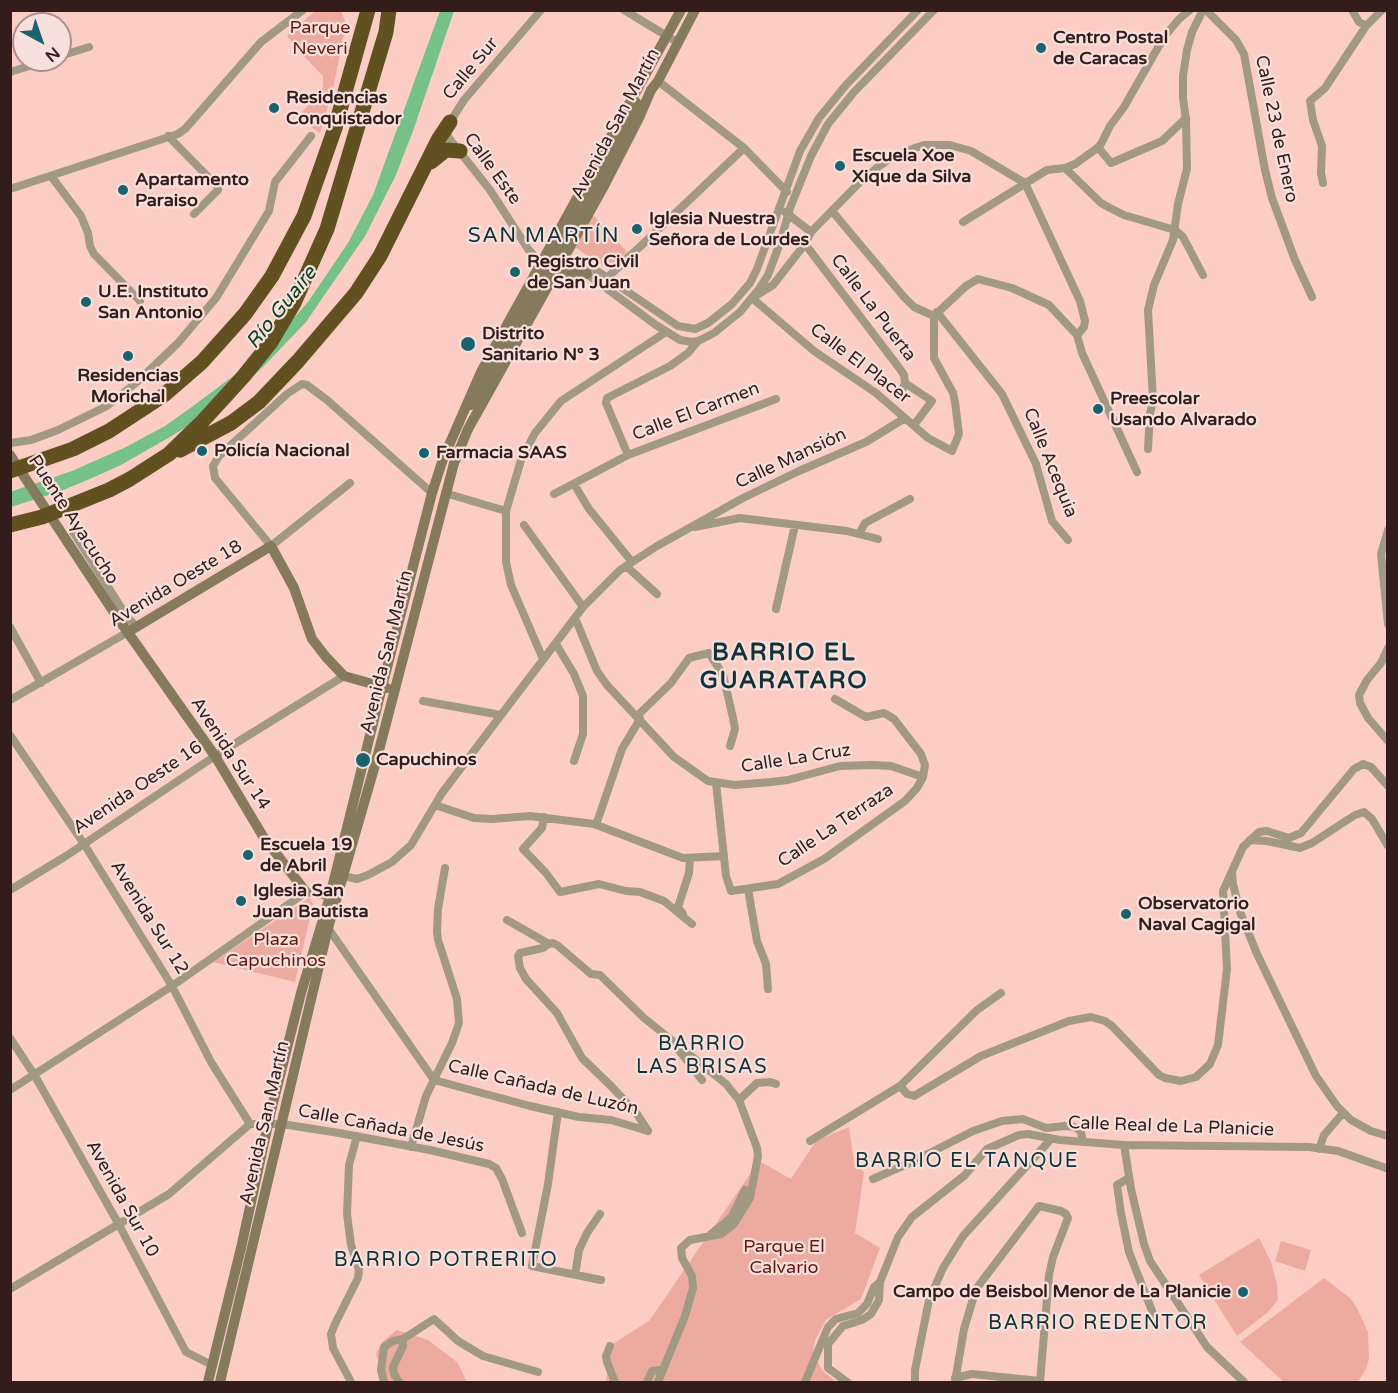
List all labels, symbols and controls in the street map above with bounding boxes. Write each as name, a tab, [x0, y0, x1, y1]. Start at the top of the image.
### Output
north arrow	[12, 12, 72, 72]
park label: Parque Neveri	[290, 17, 350, 60]
place label: Centro Postal de Caracas	[1053, 27, 1168, 70]
street label: Calle Sur	[439, 33, 503, 105]
marker: Centro Postal de Caracas	[1034, 41, 1048, 55]
text: N	[41, 42, 64, 66]
street label: Avenida San Martín	[567, 45, 665, 203]
street label: Calle 23 de Enero	[1250, 53, 1302, 205]
place label: Residencias Conquistador	[286, 87, 402, 130]
marker: Residencias Conquistador	[267, 101, 281, 115]
street label: Calle Este	[459, 129, 525, 209]
place label: Escuela Xoe Xique da Silva	[852, 145, 971, 188]
marker: Escuela Xoe Xique da Silva	[833, 159, 847, 173]
place label: Apartamento Paraiso	[135, 169, 249, 212]
marker: Apartamento Paraiso	[116, 183, 130, 197]
place label: Iglesia Nuestra Señora de Lourdes	[649, 208, 809, 250]
marker: Iglesia Nuestra Señora de Lourdes	[630, 222, 644, 236]
district label: SAN MARTÍN	[468, 223, 620, 249]
street label: Calle La Puerta	[826, 250, 920, 366]
place label: Registro Civil de San Juan	[527, 251, 639, 294]
water label: Río Guaire	[242, 262, 322, 354]
marker: Registro Civil de San Juan	[508, 265, 522, 279]
place label: U.E. Instituto San Antonio	[98, 281, 209, 324]
marker: U.E. Instituto San Antonio	[79, 295, 93, 309]
street label: Calle El Placer	[805, 319, 915, 409]
place label: Distrito Sanitario N° 3	[482, 323, 600, 366]
marker: Distrito Sanitario N° 3	[459, 335, 477, 353]
marker: Residencias Morichal	[121, 349, 135, 363]
place label: Residencias Morichal	[77, 365, 179, 407]
street label: Calle El Carmen	[629, 378, 763, 446]
place label: Preescolar Usando Alvarado	[1110, 388, 1257, 430]
marker: Preescolar Usando Alvarado	[1091, 402, 1105, 416]
street label: Calle Acequia	[1018, 405, 1082, 521]
street label: Calle Mansión	[732, 424, 850, 494]
place label: Policía Nacional	[214, 440, 350, 462]
place label: Farmacia SAAS	[436, 442, 567, 464]
marker: Policía Nacional	[195, 444, 209, 458]
marker: Farmacia SAAS	[417, 446, 431, 460]
street label: Puente Ayacucho	[23, 451, 123, 589]
street label: Avenida Oeste 18	[106, 536, 246, 632]
street label: Avenida San Martín	[356, 568, 418, 736]
district label: BARRIO EL GUARATARO	[700, 640, 868, 696]
street label: Avenida Sur 14	[186, 694, 274, 814]
street label: Avenida Oeste 16	[69, 737, 207, 839]
street label: Calle La Cruz	[740, 740, 852, 778]
place label: Capuchinos	[376, 749, 477, 771]
marker: Capuchinos	[354, 751, 372, 769]
street label: Calle La Terraza	[774, 779, 898, 873]
place label: Escuela 19 de Abril	[260, 834, 353, 876]
marker: Escuela 19 de Abril	[241, 848, 255, 862]
street label: Avenida Sur 12	[105, 857, 193, 979]
place label: Iglesia San Juan Bautista	[253, 880, 369, 922]
place label: Observatorio Naval Cagigal	[1138, 893, 1256, 936]
marker: Iglesia San Juan Bautista	[234, 894, 248, 908]
marker: Observatorio Naval Cagigal	[1119, 907, 1133, 921]
park label: Plaza Capuchinos	[226, 929, 326, 972]
district label: BARRIO LAS BRISAS	[636, 1033, 768, 1080]
street label: Avenida San Martín	[236, 1039, 294, 1207]
street label: Calle Cañada de Luzón	[446, 1056, 640, 1120]
street label: Calle Cañada de Jesús	[296, 1100, 486, 1158]
street label: Calle Real de La Planicie	[1067, 1113, 1275, 1141]
street label: Avenida Sur 10	[81, 1137, 163, 1261]
district label: BARRIO EL TANQUE	[855, 1150, 1079, 1174]
park label: Parque El Calvario	[743, 1236, 825, 1278]
district label: BARRIO POTRERITO	[334, 1249, 558, 1273]
place label: Campo de Beisbol Menor de La Planicie	[893, 1281, 1231, 1303]
marker: Campo de Beisbol Menor de La Planicie	[1236, 1285, 1250, 1299]
district label: BARRIO REDENTOR	[988, 1312, 1208, 1336]

